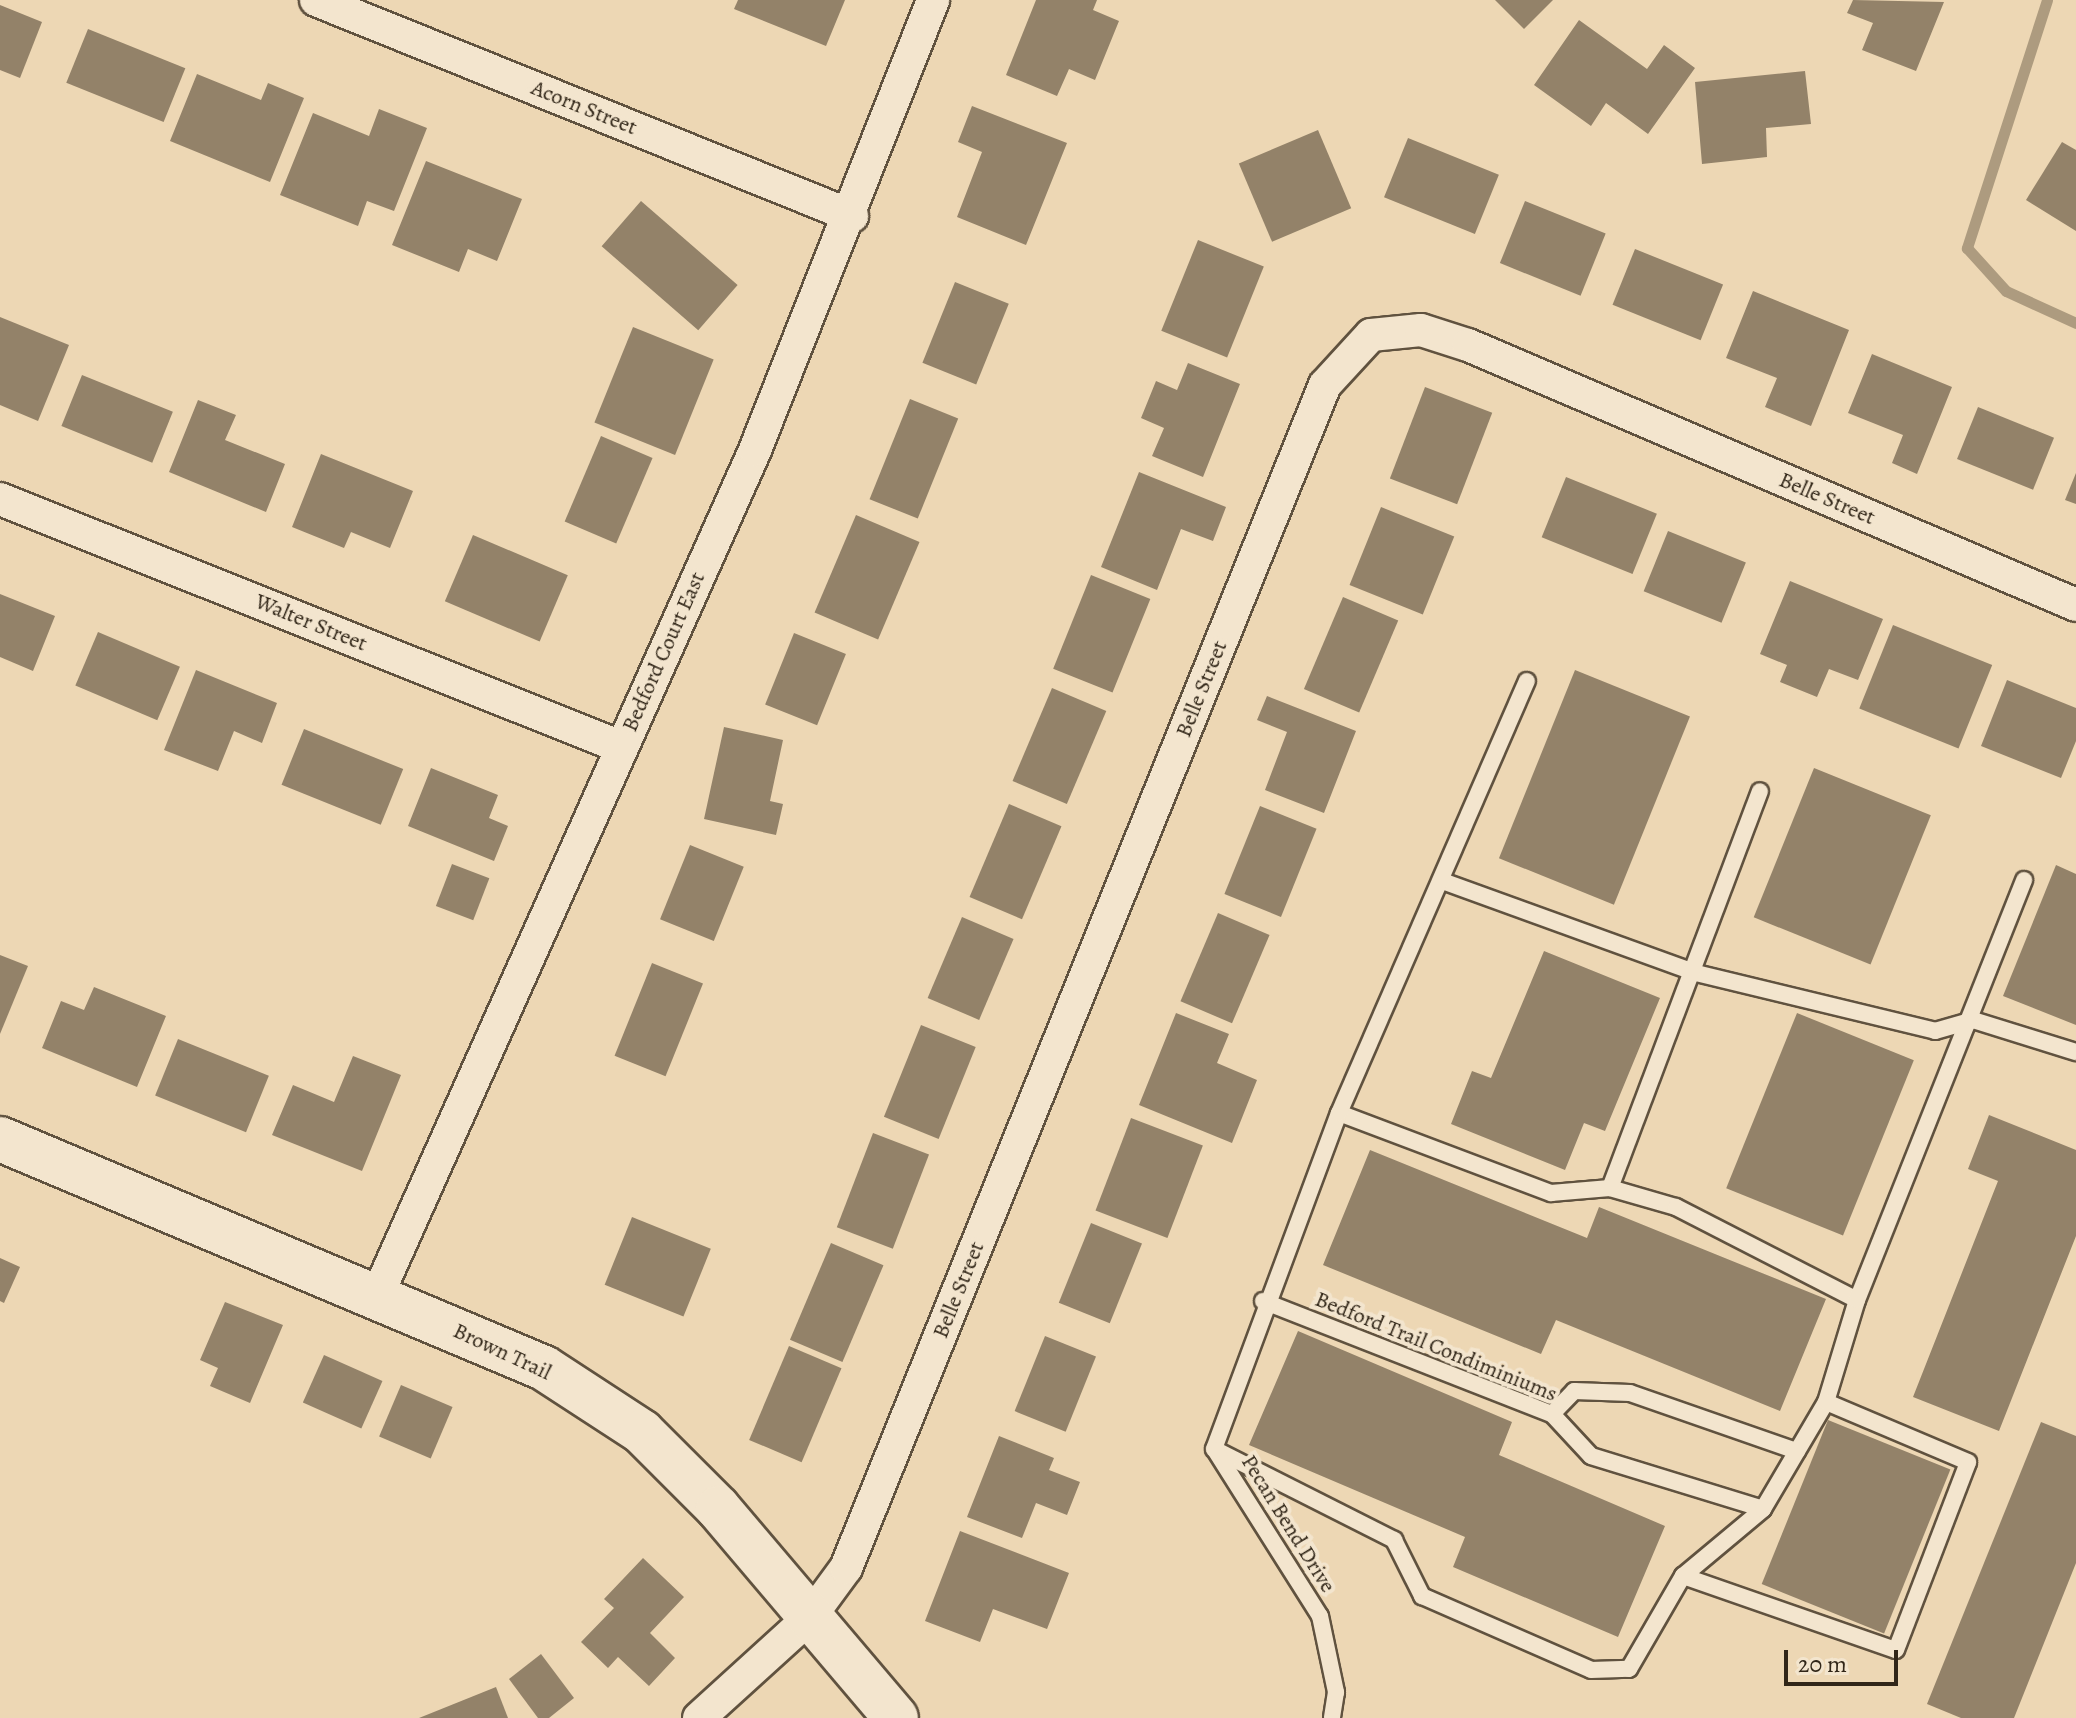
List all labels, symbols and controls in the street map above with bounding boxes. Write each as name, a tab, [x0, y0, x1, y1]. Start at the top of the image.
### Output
street label: Acorn Street	[527, 75, 641, 141]
street label: Belle Street	[1775, 467, 1879, 531]
street label: Bedford Court East	[617, 568, 711, 736]
street label: Walter Street	[251, 589, 371, 657]
street label: Belle Street	[1171, 637, 1233, 741]
street label: Belle Street	[928, 1238, 990, 1342]
street label: Bedford Trail Condiminiums	[1311, 1286, 1561, 1408]
street label: Brown Trail	[449, 1318, 555, 1386]
street label: Pecan Bend Drive	[1235, 1450, 1341, 1598]
scale bar	[1788, 1634, 1902, 1684]
text: 20 m	[1798, 1648, 1847, 1680]

